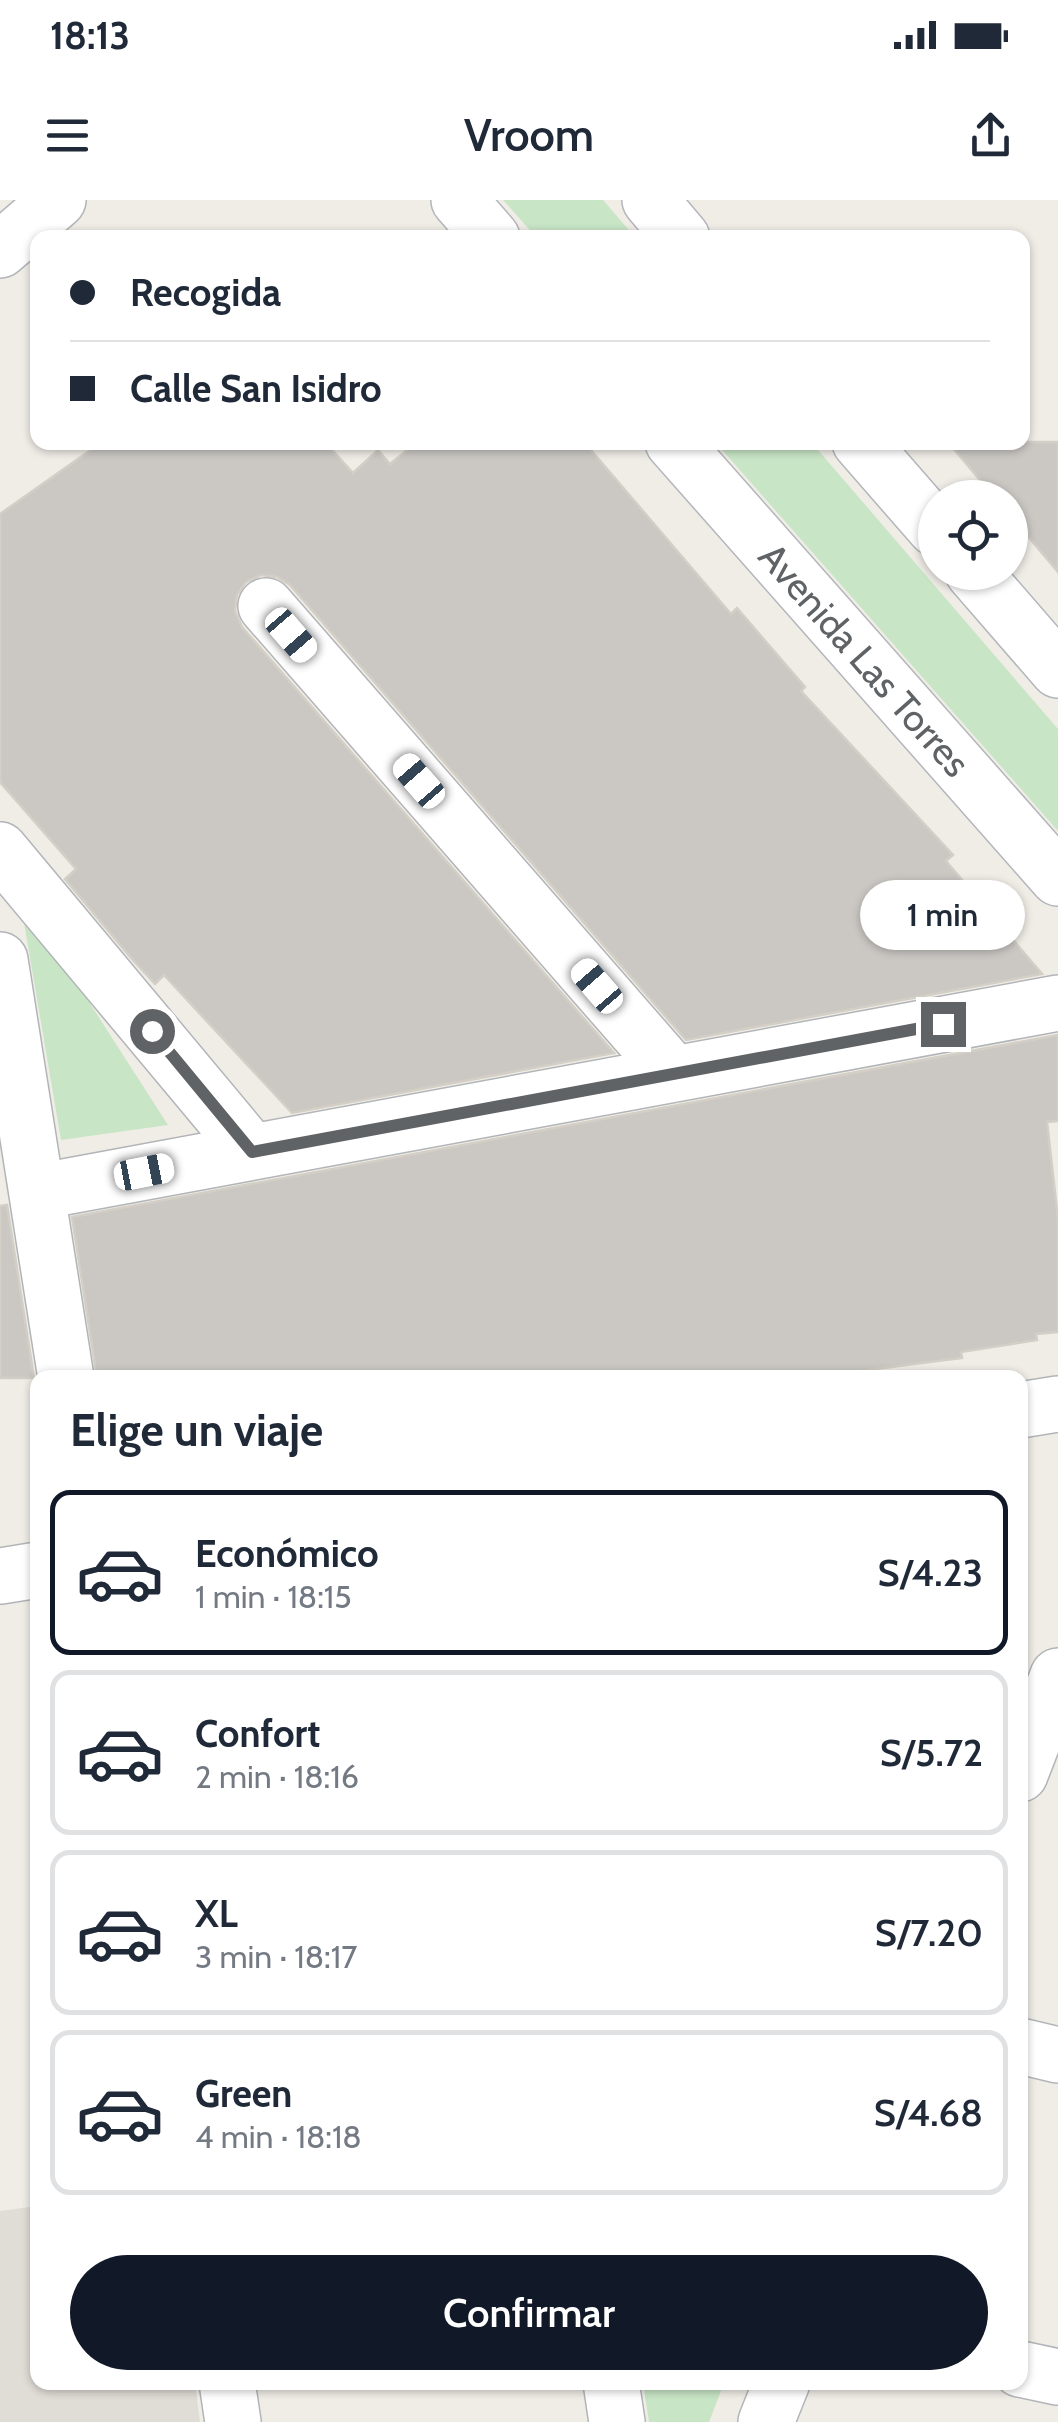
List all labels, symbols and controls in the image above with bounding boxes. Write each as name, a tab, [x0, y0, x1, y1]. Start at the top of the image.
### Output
text: 18:13	[50, 12, 130, 59]
icon: menu	[40, 108, 95, 163]
text: Vroom	[464, 108, 594, 162]
icon: share	[963, 108, 1018, 163]
text: Recogida	[130, 269, 281, 316]
text: Calle San Isidro	[130, 365, 382, 412]
map controls	[918, 480, 1028, 590]
button: locate	[918, 480, 1028, 590]
street label: Avenida Las Torres	[749, 533, 980, 786]
car	[260, 603, 322, 667]
car	[388, 749, 450, 813]
callout: 1 min	[860, 879, 1026, 949]
text: 1 min	[907, 895, 978, 934]
car	[566, 954, 628, 1018]
route end	[921, 1002, 966, 1047]
route start	[130, 1009, 175, 1054]
car	[112, 1152, 176, 1192]
text: Elige un viaje	[70, 1403, 323, 1457]
icon: car	[75, 1528, 165, 1618]
text: Económico	[195, 1530, 379, 1577]
text: S/4.23	[878, 1549, 983, 1596]
text: 1 min · 18:15	[195, 1577, 352, 1616]
icon: car	[75, 1708, 165, 1798]
text: Confort	[195, 1710, 320, 1757]
text: S/5.72	[880, 1729, 983, 1776]
text: 2 min · 18:16	[195, 1757, 359, 1796]
icon: car	[75, 1888, 165, 1978]
text: XL	[195, 1890, 238, 1937]
text: S/7.20	[875, 1909, 983, 1956]
text: 3 min · 18:17	[195, 1937, 357, 1976]
icon: car	[75, 2068, 165, 2158]
text: Green	[195, 2070, 292, 2117]
text: S/4.68	[874, 2089, 983, 2136]
text: 4 min · 18:18	[195, 2117, 362, 2156]
button: Confirmar	[70, 2255, 988, 2370]

